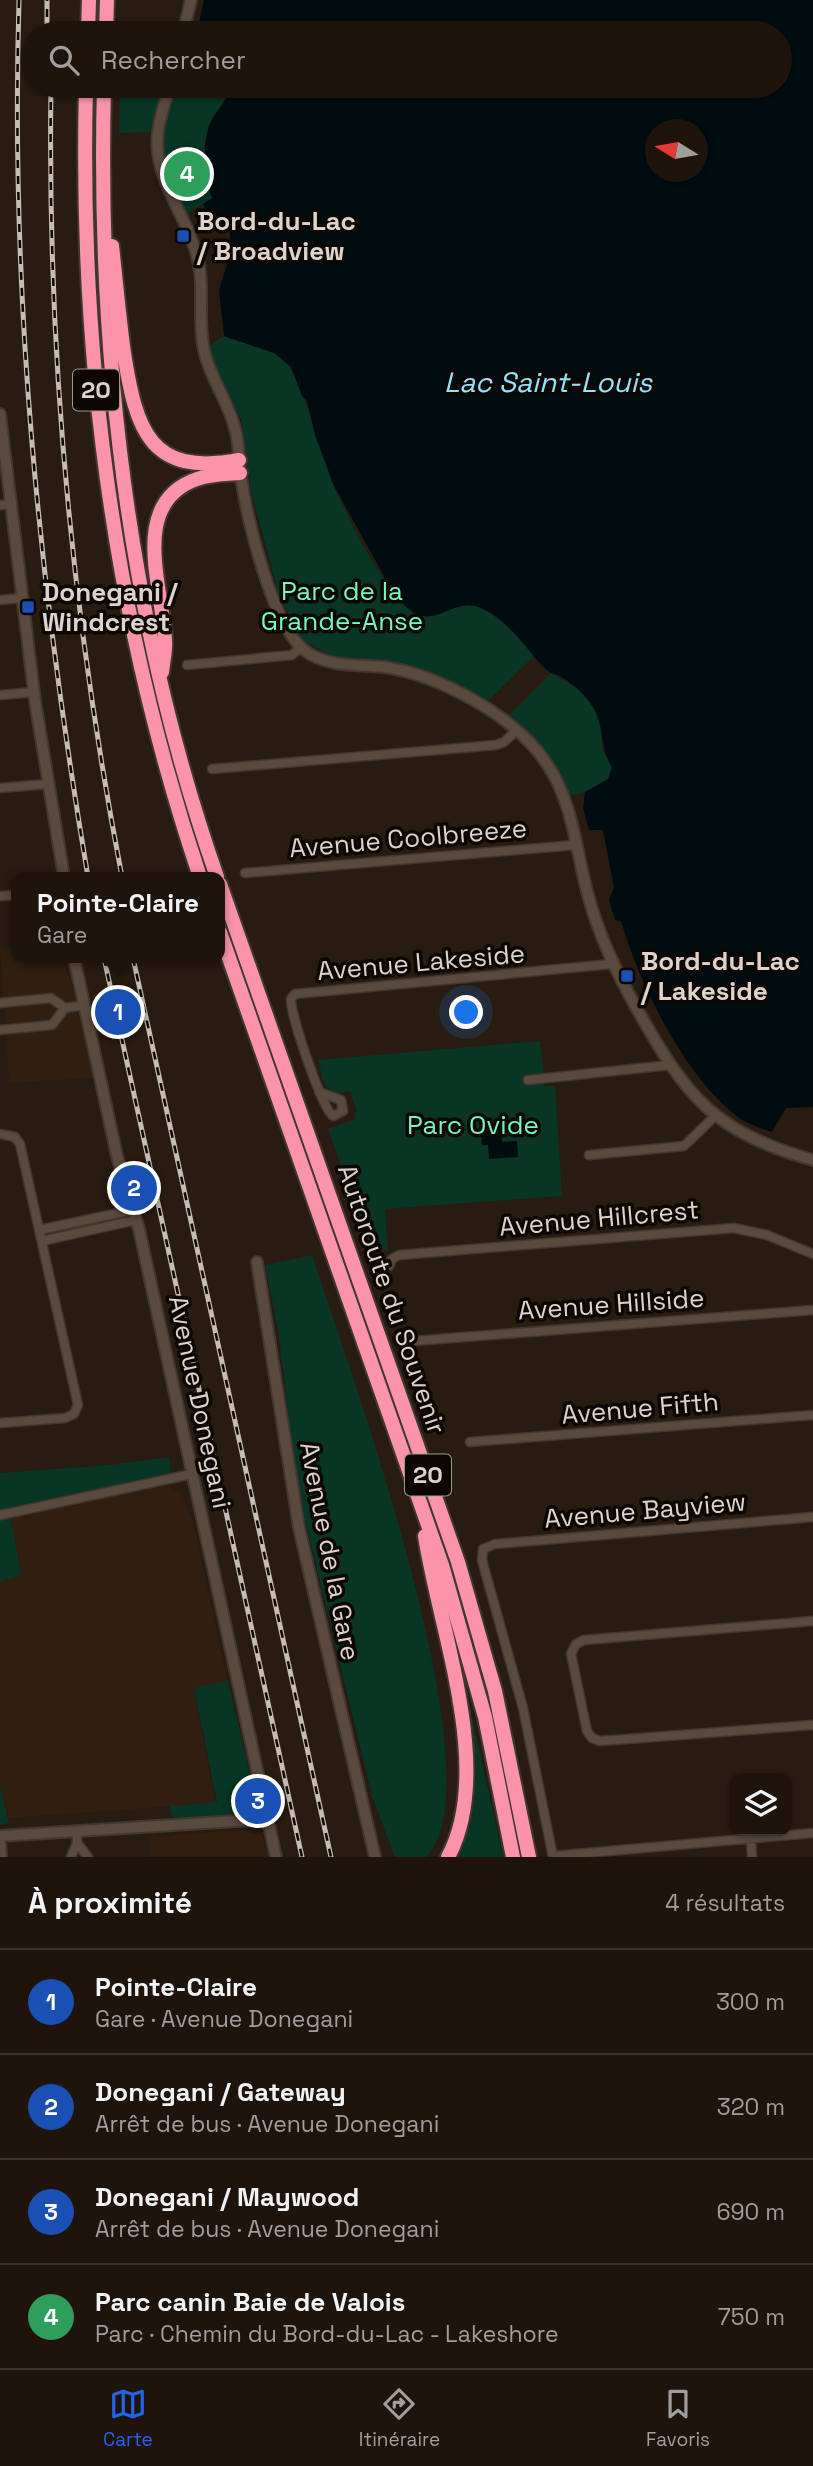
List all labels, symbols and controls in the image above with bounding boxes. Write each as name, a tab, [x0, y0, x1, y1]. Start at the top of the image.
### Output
search box	[21, 21, 792, 98]
icon: search	[45, 41, 83, 79]
text: Rechercher	[101, 43, 246, 77]
north arrow	[645, 119, 708, 182]
pin: 4	[164, 148, 210, 200]
place label: Bord-du-Lac / Broadview	[196, 204, 356, 268]
marker: Bord-du-Lac / Broadview	[175, 228, 191, 244]
water label: Lac Saint-Louis	[444, 364, 653, 400]
road number: 20	[73, 370, 119, 410]
park label: Parc de la Grande-Anse	[261, 574, 423, 638]
place label: Donegani / Windcrest	[42, 575, 178, 639]
marker: Donegani / Windcrest	[20, 599, 36, 615]
street label: Avenue Coolbreeze	[288, 811, 528, 865]
popup	[11, 872, 225, 963]
text: Pointe-Claire	[37, 886, 199, 920]
text: Gare	[37, 920, 87, 950]
street label: Avenue Lakeside	[316, 936, 526, 988]
place label: Bord-du-Lac / Lakeside	[640, 944, 800, 1008]
marker: Bord-du-Lac / Lakeside	[619, 968, 635, 984]
pin: 1	[95, 986, 141, 1038]
your location	[449, 995, 483, 1029]
park label: Parc Ovide	[407, 1108, 539, 1142]
street label: Autoroute du Souvenir	[330, 1160, 454, 1438]
pin: 2	[111, 1162, 157, 1214]
street label: Avenue Hillcrest	[498, 1192, 700, 1244]
street label: Avenue Hillside	[517, 1281, 705, 1327]
street label: Avenue Donegani	[161, 1292, 239, 1512]
street label: Avenue Fifth	[560, 1384, 720, 1432]
street label: Avenue de la Gare	[292, 1439, 368, 1663]
road number: 20	[405, 1455, 451, 1496]
street label: Avenue Bayview	[543, 1484, 747, 1536]
map controls	[729, 1773, 792, 1836]
button: layers	[729, 1773, 792, 1836]
pin: 3	[235, 1775, 281, 1827]
text: À proximité	[28, 1883, 192, 1922]
text: 4 résultats	[665, 1888, 785, 1918]
text: Pointe-Claire	[95, 1970, 257, 2004]
text: 1	[46, 1987, 56, 2017]
text: 300 m	[716, 1987, 785, 2017]
text: Gare · Avenue Donegani	[95, 2004, 353, 2034]
text: Donegani / Gateway	[95, 2075, 346, 2109]
text: 2	[44, 2092, 58, 2122]
text: 320 m	[717, 2092, 785, 2122]
text: Arrêt de bus · Avenue Donegani	[95, 2109, 439, 2139]
text: Donegani / Maywood	[95, 2180, 359, 2214]
text: 3	[44, 2197, 58, 2227]
text: 690 m	[716, 2197, 785, 2227]
text: Arrêt de bus · Avenue Donegani	[95, 2214, 439, 2244]
text: Parc canin Baie de Valois	[95, 2285, 405, 2319]
text: 4	[44, 2302, 58, 2332]
text: 750 m	[718, 2302, 785, 2332]
text: Parc · Chemin du Bord-du-Lac - Lakeshore	[95, 2319, 559, 2349]
tab: Carte	[103, 2385, 153, 2452]
tab: Itinéraire	[359, 2385, 440, 2452]
tab: Favoris	[646, 2385, 710, 2452]

